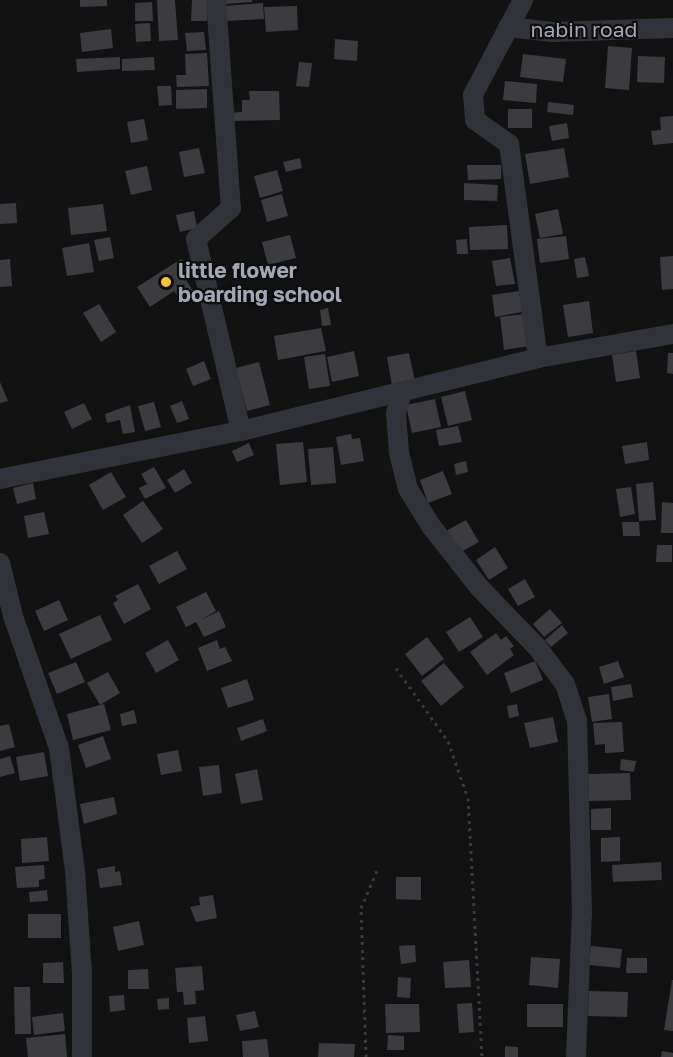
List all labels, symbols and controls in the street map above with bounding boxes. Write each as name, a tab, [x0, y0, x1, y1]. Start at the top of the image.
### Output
street label: nabin road	[531, 16, 637, 42]
place label: little flower boarding school	[178, 257, 342, 307]
marker: little flower boarding school	[159, 275, 173, 289]

